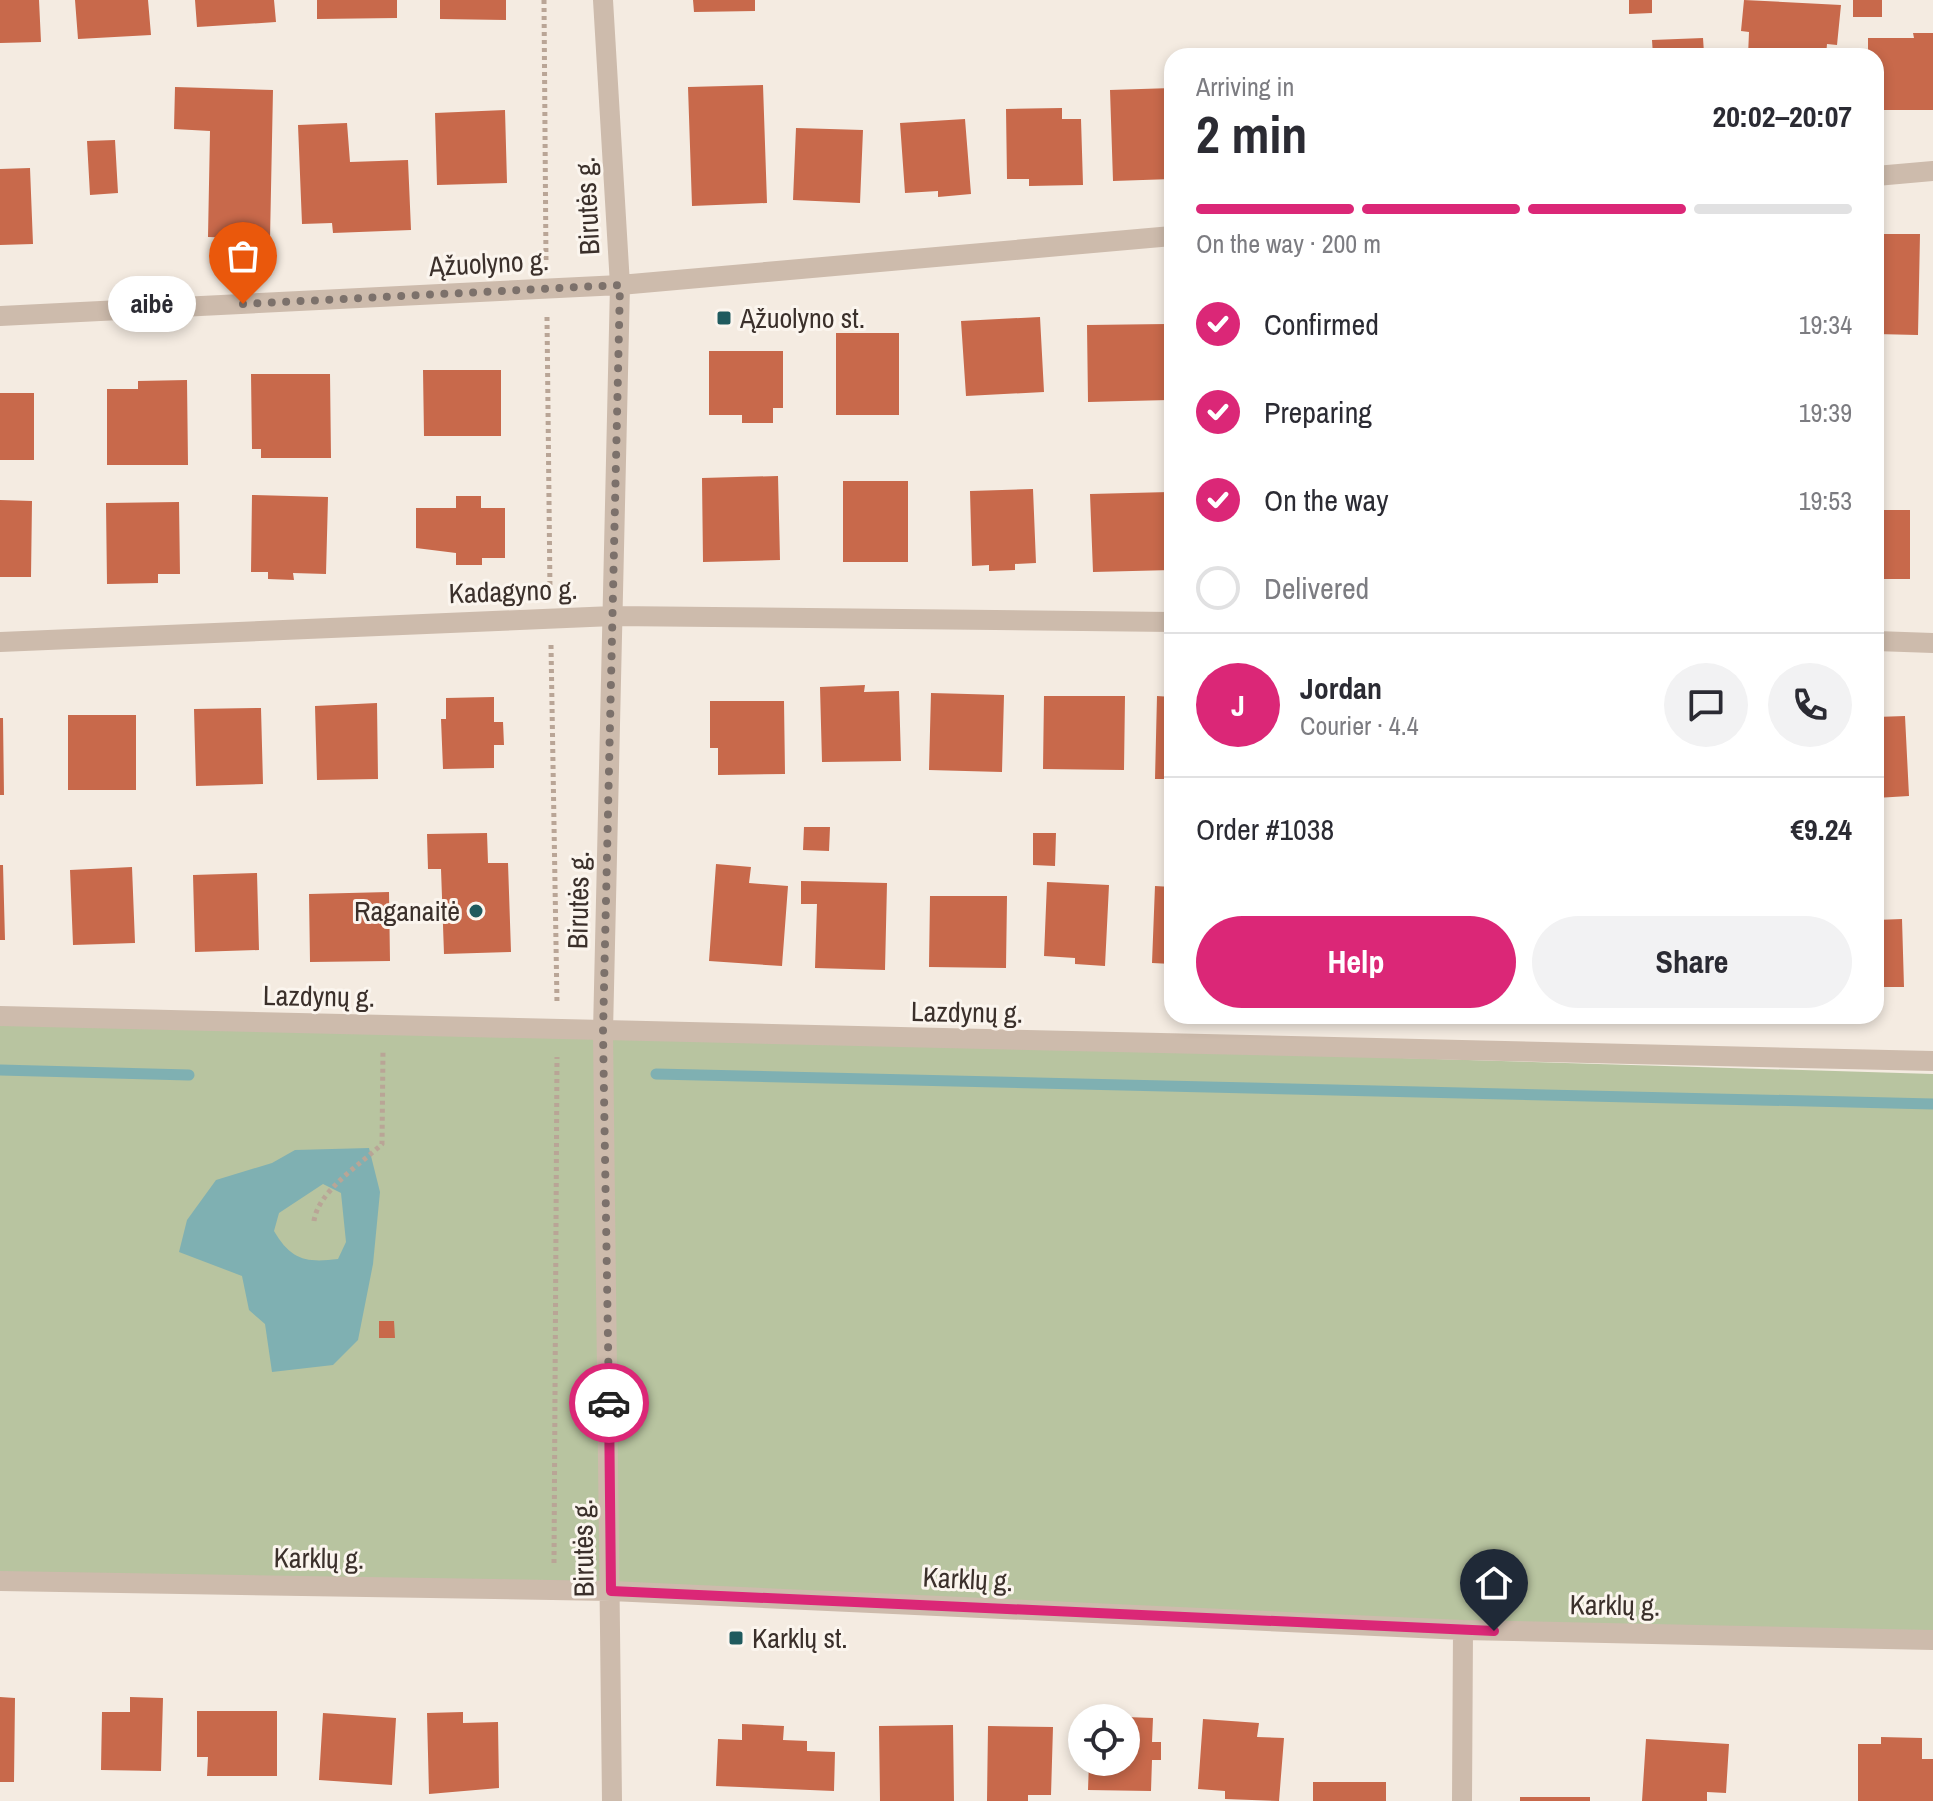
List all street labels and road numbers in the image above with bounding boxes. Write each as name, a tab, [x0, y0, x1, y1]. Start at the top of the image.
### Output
street label: Birutės g.	[565, 156, 609, 256]
street label: Ąžuolyno g.	[427, 241, 550, 285]
street label: Kadagyno g.	[448, 570, 578, 612]
street label: Birutės g.	[558, 851, 598, 949]
street label: Lazdynų g.	[263, 976, 375, 1016]
street label: Lazdynų g.	[911, 992, 1023, 1032]
street label: Birutės g.	[563, 1499, 603, 1597]
street label: Karklų g.	[273, 1538, 365, 1578]
street label: Karklų g.	[922, 1558, 1014, 1600]
street label: Karklų g.	[1569, 1585, 1661, 1625]

